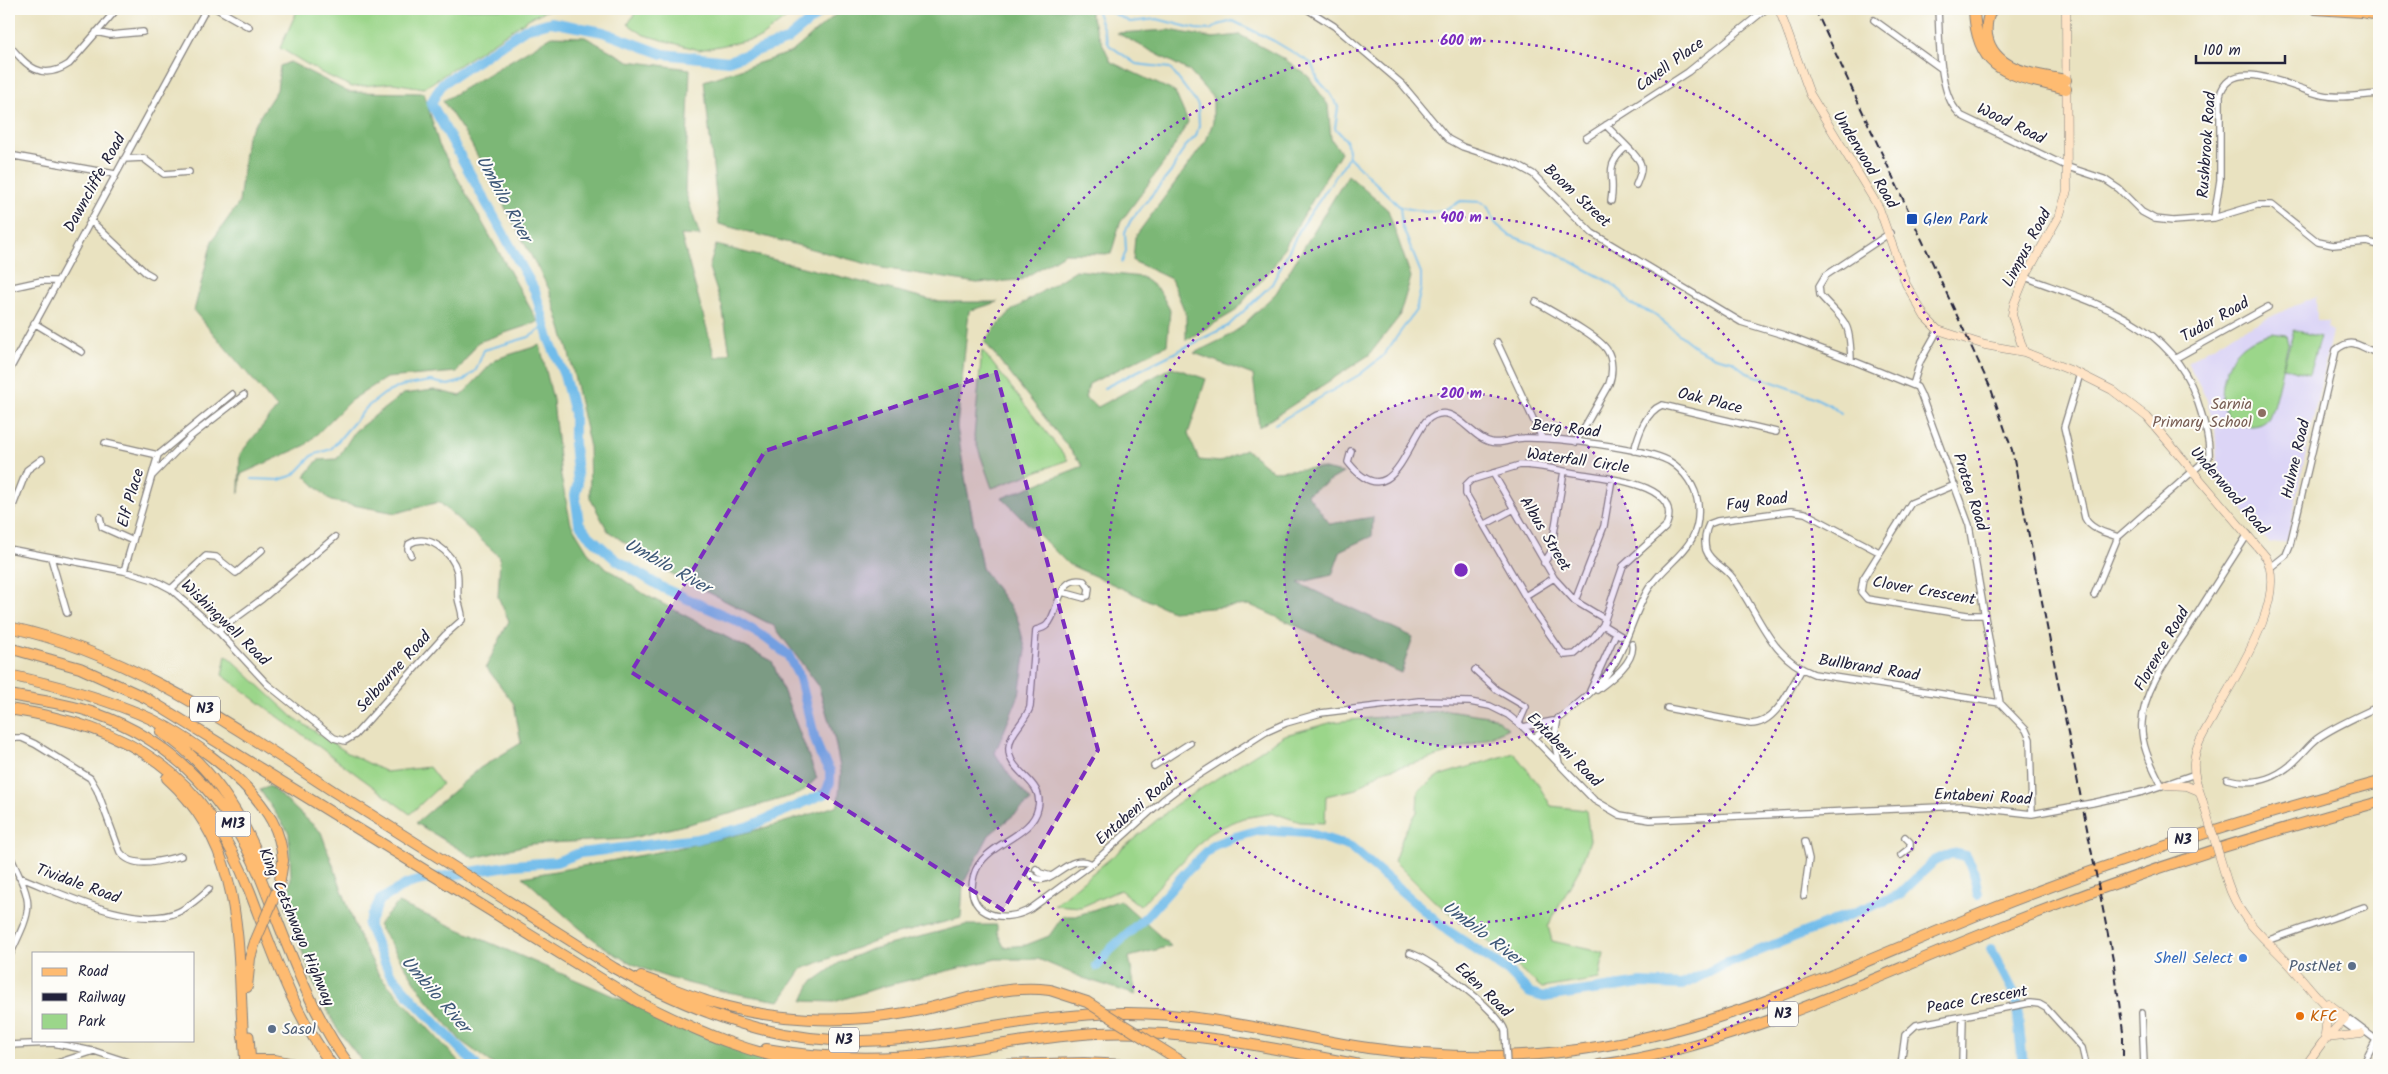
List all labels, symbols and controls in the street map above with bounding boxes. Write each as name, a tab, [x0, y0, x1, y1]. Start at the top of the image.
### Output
text: 600 m	[1440, 29, 1482, 53]
street label: Cavell Place	[1630, 31, 1710, 99]
scale bar	[2196, 32, 2284, 64]
text: 100 m	[2203, 39, 2241, 63]
street label: Rushbrook Road	[2191, 90, 2223, 199]
street label: Wood Road	[1972, 97, 2050, 152]
street label: Underwood Road	[1826, 106, 1905, 215]
street label: Dawncliffe Road	[57, 128, 133, 237]
water label: Umbilo River	[467, 150, 541, 251]
street label: Boom Street	[1538, 158, 1617, 234]
street label: Limpus Road	[1996, 203, 2059, 292]
text: 400 m	[1440, 206, 1482, 230]
place label: Glen Park	[1923, 207, 1988, 232]
marker: Glen Park	[1905, 212, 1919, 226]
street label: Tudor Road	[2176, 290, 2255, 349]
street label: Oak Place	[1675, 381, 1745, 421]
text: 200 m	[1440, 382, 1482, 406]
place label: Sarnia Primary School	[2152, 392, 2252, 435]
marker: Sarnia Primary School	[2256, 407, 2268, 419]
street label: Berg Road	[1530, 413, 1603, 445]
street label: Hulme Road	[2275, 416, 2317, 501]
street label: Waterfall Circle	[1525, 441, 1631, 481]
street label: Underwood Road	[2183, 441, 2275, 542]
street label: Protea Road	[1946, 450, 1995, 535]
street label: Elf Place	[111, 466, 151, 530]
street label: Fay Road	[1725, 486, 1790, 518]
street label: Albus Street	[1513, 492, 1578, 577]
water label: Umbilo River	[618, 531, 719, 605]
centre of rings	[1452, 561, 1470, 579]
street label: Clover Crescent	[1870, 570, 1978, 613]
street label: Wishingwell Road	[175, 574, 276, 673]
street label: Florence Road	[2128, 601, 2197, 696]
street label: Selbourne Road	[350, 625, 438, 718]
street label: Bullbrand Road	[1817, 648, 1922, 688]
road number: N3	[190, 696, 220, 722]
street label: Entabeni Road	[1521, 707, 1608, 794]
street label: Entabeni Road	[1090, 768, 1181, 852]
street label: Entabeni Road	[1933, 782, 2034, 812]
road number: M13	[216, 812, 250, 836]
road number: N3	[2168, 828, 2198, 852]
street label: King Cetshwayo Highway	[251, 844, 341, 1011]
street label: Tividale Road	[32, 857, 125, 911]
water label: Umbilo River	[1435, 894, 1532, 977]
place label: Shell Select	[2154, 946, 2234, 971]
water label: Umbilo River	[393, 950, 480, 1043]
legend	[32, 952, 195, 1042]
marker: Shell Select	[2237, 952, 2249, 964]
place label: PostNet	[2289, 954, 2343, 979]
street label: Eden Road	[1449, 956, 1518, 1025]
text: Road	[78, 960, 109, 984]
marker: PostNet	[2346, 960, 2358, 972]
street label: Peace Crescent	[1925, 979, 2030, 1021]
text: Railway	[78, 986, 126, 1010]
road number: N3	[1768, 1002, 1798, 1026]
place label: KFC	[2310, 1004, 2337, 1029]
text: Park	[78, 1010, 106, 1034]
marker: KFC	[2294, 1010, 2306, 1022]
place label: Sasol	[282, 1017, 316, 1042]
marker: Sasol	[266, 1023, 278, 1035]
road number: N3	[829, 1028, 859, 1052]

